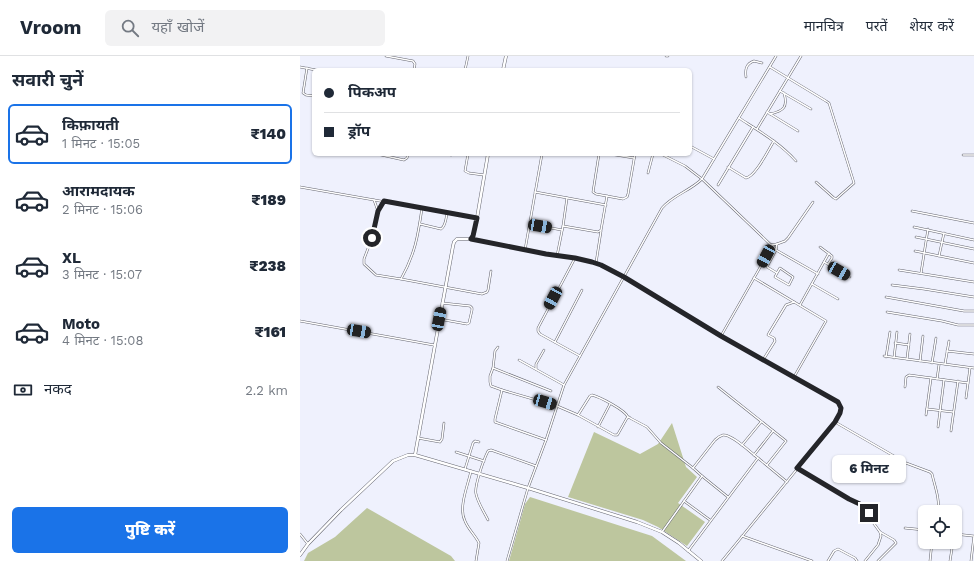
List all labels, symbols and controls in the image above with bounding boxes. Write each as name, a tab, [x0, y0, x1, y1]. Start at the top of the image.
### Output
search box	[105, 10, 385, 46]
text: Vroom	[20, 16, 81, 39]
icon: search	[119, 17, 141, 39]
text: यहाँ खोजें	[151, 18, 204, 36]
text: मानचित्र	[804, 18, 844, 34]
text: परतें	[866, 18, 887, 34]
text: शेयर करें	[909, 18, 954, 34]
text: सवारी चुनें	[12, 69, 83, 90]
text: पिकअप	[348, 83, 396, 101]
icon: car	[14, 116, 50, 152]
text: किफ़ायती	[62, 116, 119, 134]
text: ड्रॉप	[348, 122, 370, 140]
text: ₹140	[250, 125, 286, 143]
text: 1 मिनट · 15:05	[62, 136, 140, 151]
icon: car	[14, 182, 50, 218]
text: आरामदायक	[62, 182, 135, 200]
text: ₹189	[251, 191, 286, 209]
text: 2 मिनट · 15:06	[62, 202, 143, 217]
car	[527, 218, 553, 234]
route start	[363, 229, 381, 247]
car	[755, 243, 777, 269]
icon: car	[14, 248, 50, 284]
text: XL	[62, 249, 81, 267]
text: ₹238	[249, 257, 286, 275]
car	[826, 260, 852, 282]
text: 3 मिनट · 15:07	[62, 267, 142, 282]
car	[542, 285, 564, 311]
car	[431, 306, 447, 332]
icon: car	[14, 314, 50, 350]
text: Moto	[62, 315, 100, 333]
text: ₹161	[254, 323, 286, 341]
car	[346, 323, 372, 339]
text: 4 मिनट · 15:08	[62, 333, 143, 348]
icon: cash	[12, 379, 34, 401]
text: नकद	[44, 380, 72, 398]
text: 2.2 km	[245, 383, 288, 398]
car	[532, 393, 558, 411]
callout: 6 मिनट	[832, 455, 906, 483]
text: 6 मिनट	[849, 461, 889, 476]
route end	[860, 504, 878, 522]
map controls	[918, 505, 962, 549]
button: locate	[918, 505, 962, 549]
button: पुष्टि करें	[12, 507, 288, 553]

